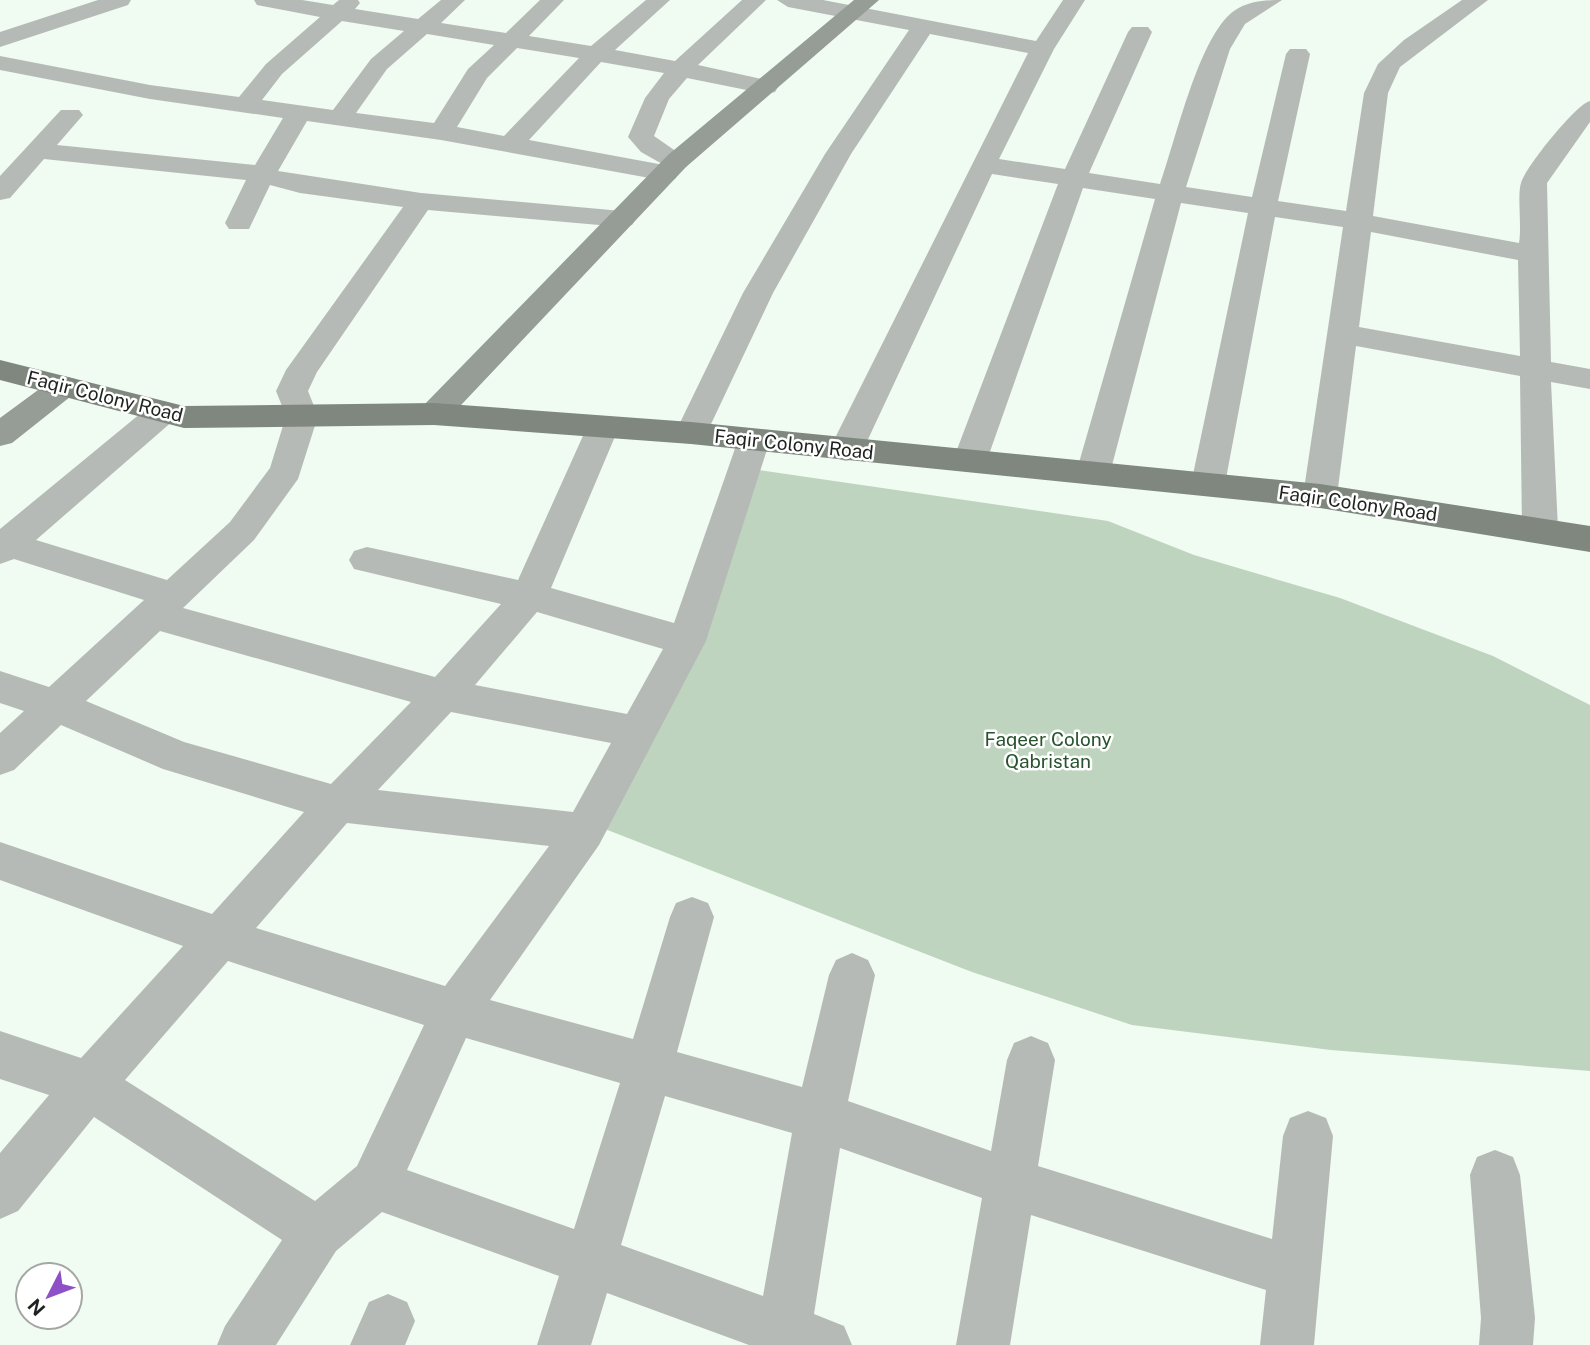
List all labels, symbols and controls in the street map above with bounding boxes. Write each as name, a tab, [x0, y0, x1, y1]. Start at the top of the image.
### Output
street label: Faqir Colony Road	[25, 366, 185, 426]
street label: Faqir Colony Road	[713, 425, 875, 463]
street label: Faqir Colony Road	[1277, 481, 1439, 525]
park label: Faqeer Colony Qabristan	[984, 728, 1112, 772]
north arrow	[14, 1261, 84, 1331]
text: N	[23, 1294, 50, 1320]

